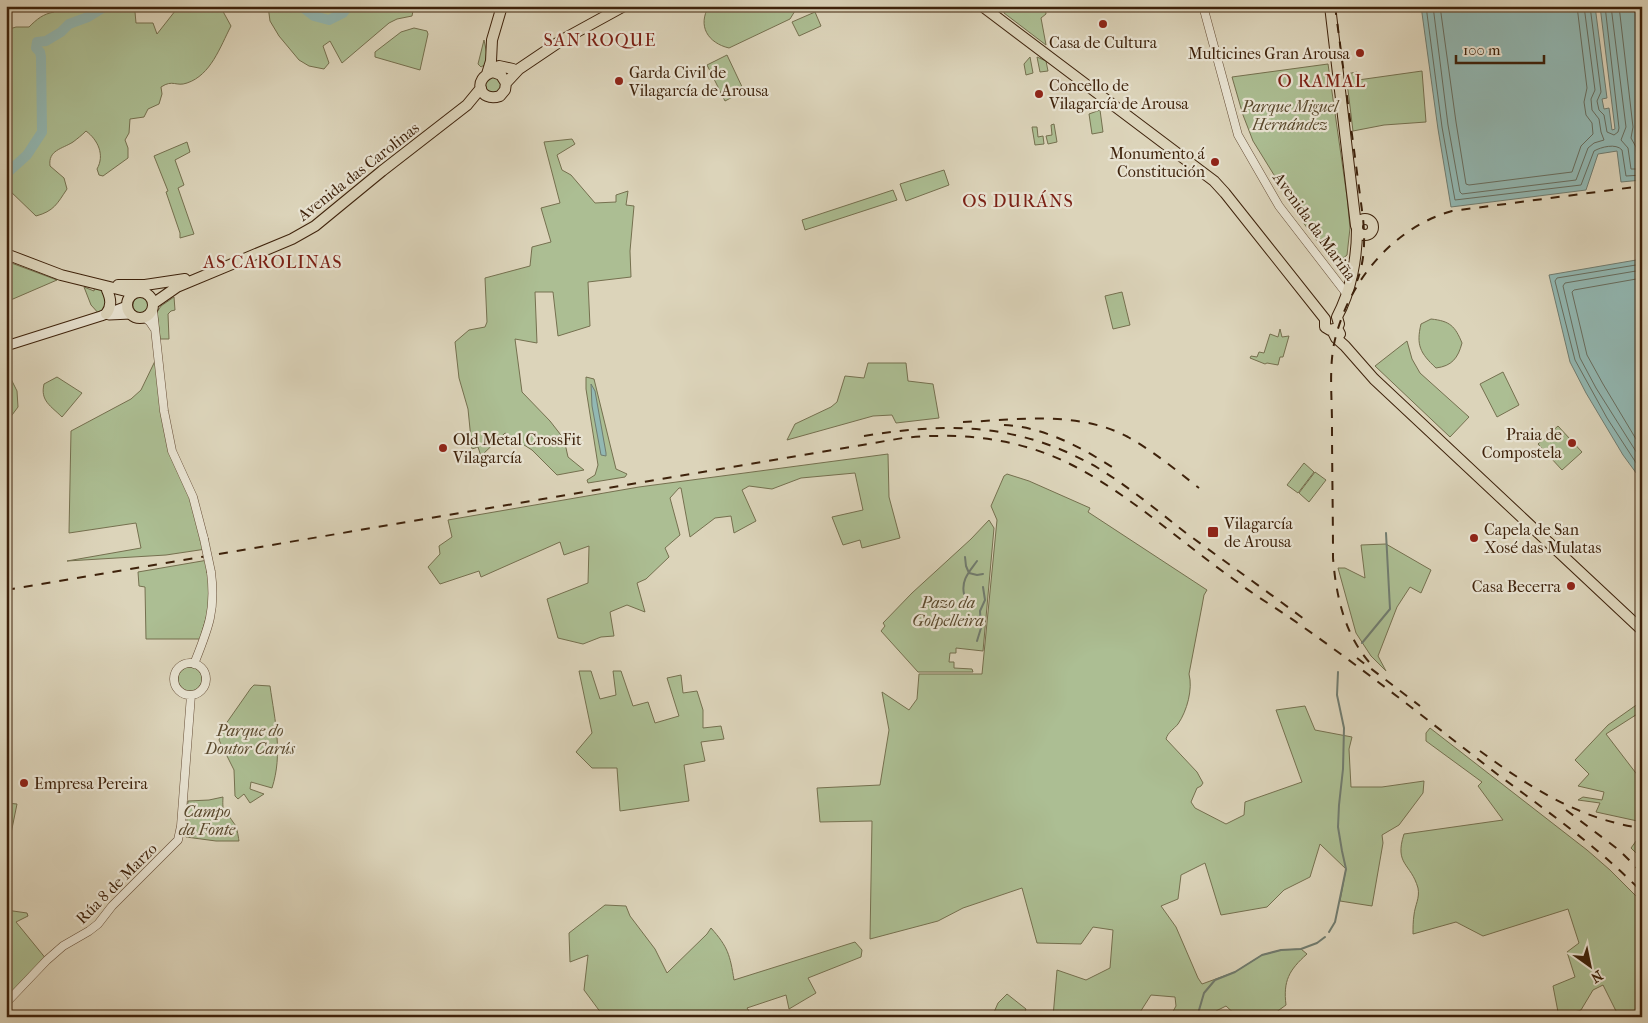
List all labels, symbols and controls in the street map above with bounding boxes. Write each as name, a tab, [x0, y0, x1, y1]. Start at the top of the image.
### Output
marker: Casa de Cultura	[1097, 18, 1109, 30]
district label: SAN ROQUE	[544, 30, 656, 51]
scale bar	[1456, 32, 1543, 64]
place label: Casa de Cultura	[1049, 33, 1158, 52]
text: 100 m	[1463, 41, 1501, 59]
place label: Multicines Gran Arousa	[1188, 44, 1351, 63]
marker: Multicines Gran Arousa	[1354, 47, 1366, 59]
place label: Garda Civil de Vilagarcía de Arousa	[628, 63, 769, 100]
district label: O RAMAL	[1278, 71, 1366, 92]
marker: Garda Civil de Vilagarcía de Arousa	[613, 75, 625, 87]
place label: Concello de Vilagarcía de Arousa	[1048, 76, 1189, 113]
marker: Concello de Vilagarcía de Arousa	[1033, 88, 1045, 100]
park label: Parque Miguel Hernández	[1241, 97, 1340, 134]
street label: Avenida das Carolinas	[293, 118, 423, 225]
place label: Monumento á Constitución	[1109, 144, 1206, 181]
marker: Monumento á Constitución	[1209, 156, 1221, 168]
street label: Avenida da Mariña	[1268, 168, 1361, 284]
district label: OS DURÁNS	[962, 190, 1074, 212]
district label: AS CAROLINAS	[202, 252, 343, 273]
place label: Praia de Compostela	[1482, 425, 1563, 462]
place label: Old Metal CrossFit Vilagarcía	[452, 430, 582, 467]
marker: Praia de Compostela	[1566, 437, 1578, 449]
marker: Old Metal CrossFit Vilagarcía	[437, 442, 449, 454]
place label: Vilagarcía de Arousa	[1223, 514, 1293, 551]
place label: Capela de San Xosé das Mulatas	[1484, 520, 1601, 557]
marker: Vilagarcía de Arousa	[1206, 525, 1220, 539]
marker: Capela de San Xosé das Mulatas	[1468, 532, 1480, 544]
place label: Casa Becerra	[1472, 577, 1562, 596]
marker: Casa Becerra	[1565, 580, 1577, 592]
park label: Pazo da Golpelleira	[912, 593, 984, 630]
park label: Parque do Doutor Carús	[204, 721, 296, 758]
place label: Empresa Pereira	[34, 774, 148, 793]
marker: Empresa Pereira	[18, 777, 30, 789]
park label: Campo da Fonte	[179, 802, 236, 839]
street label: Rúa 8 de Marzo	[72, 839, 161, 928]
north arrow	[1566, 940, 1616, 990]
text: N	[1587, 966, 1606, 987]

